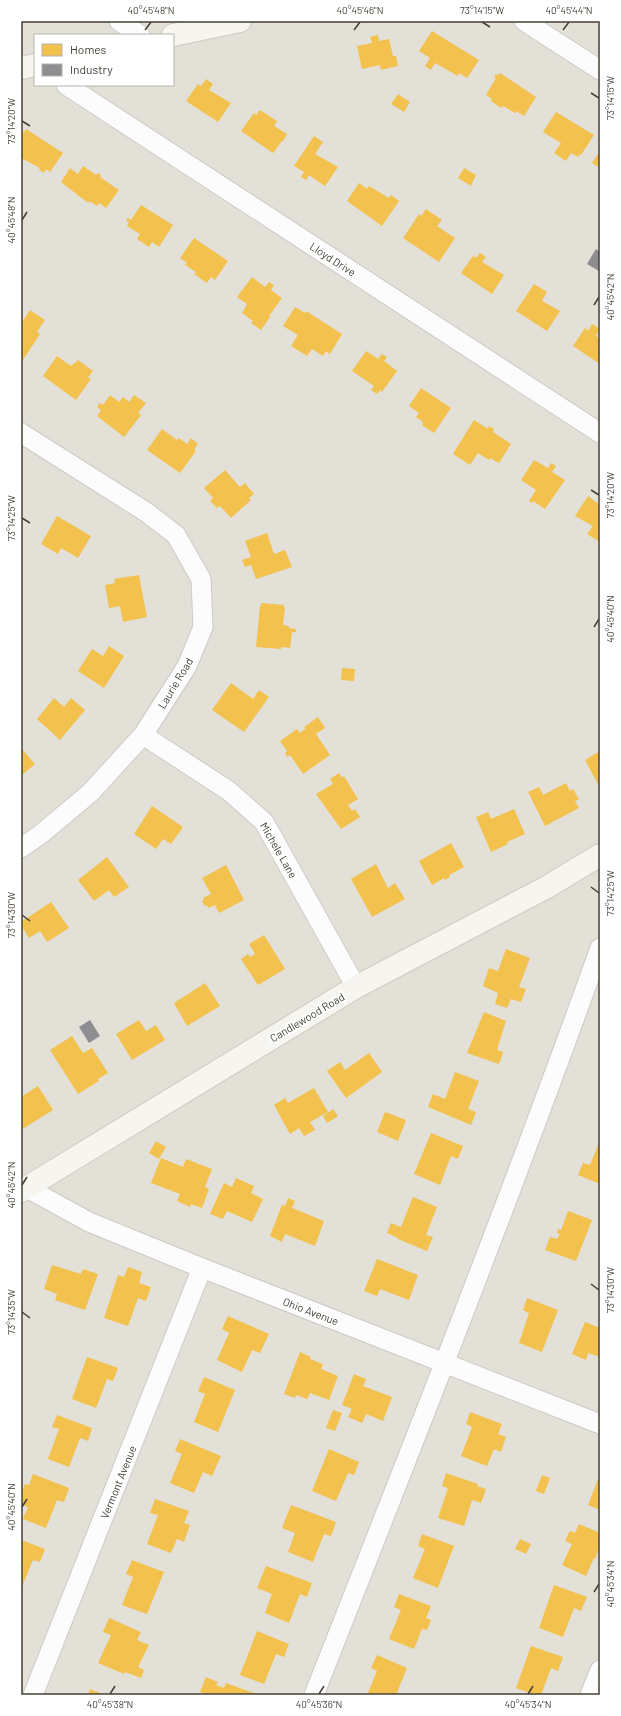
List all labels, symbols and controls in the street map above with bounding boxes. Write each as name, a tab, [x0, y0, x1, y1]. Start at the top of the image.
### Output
text: 40°45'48"N	[128, 4, 174, 16]
text: 40°45'46"N	[337, 4, 383, 16]
text: 73°14'15"W	[460, 4, 504, 16]
text: 40°45'44"N	[545, 4, 593, 16]
legend	[34, 34, 174, 86]
text: Homes	[70, 42, 107, 56]
text: Industry	[70, 62, 113, 76]
text: 73°14'15"W	[604, 76, 616, 120]
text: 73°14'20"W	[5, 98, 17, 144]
text: 40°45'48"N	[5, 197, 17, 243]
street label: Lloyd Drive	[308, 239, 359, 279]
text: 40°45'42"N	[604, 273, 616, 321]
text: 73°14'20"W	[604, 472, 616, 518]
text: 73°14'25"W	[5, 495, 17, 541]
text: 40°45'40"N	[604, 595, 616, 643]
street label: Laurie Road	[155, 655, 195, 711]
street label: Michele Lane	[258, 820, 300, 880]
text: 73°14'25"W	[604, 870, 616, 916]
text: 73°14'30"W	[5, 892, 17, 938]
street label: Candlewood Road	[267, 990, 347, 1044]
text: 40°45'42"N	[5, 1161, 17, 1209]
text: 73°14'30"W	[604, 1267, 616, 1313]
text: 73°14'35"W	[5, 1289, 17, 1335]
street label: Ohio Avenue	[281, 1294, 341, 1328]
street label: Vermont Avenue	[97, 1443, 139, 1521]
text: 40°45'40"N	[5, 1483, 17, 1531]
text: 40°45'34"N	[604, 1561, 616, 1607]
text: 40°45'38"N	[87, 1698, 133, 1710]
text: 40°45'36"N	[296, 1698, 342, 1710]
text: 40°45'34"N	[505, 1698, 551, 1710]

